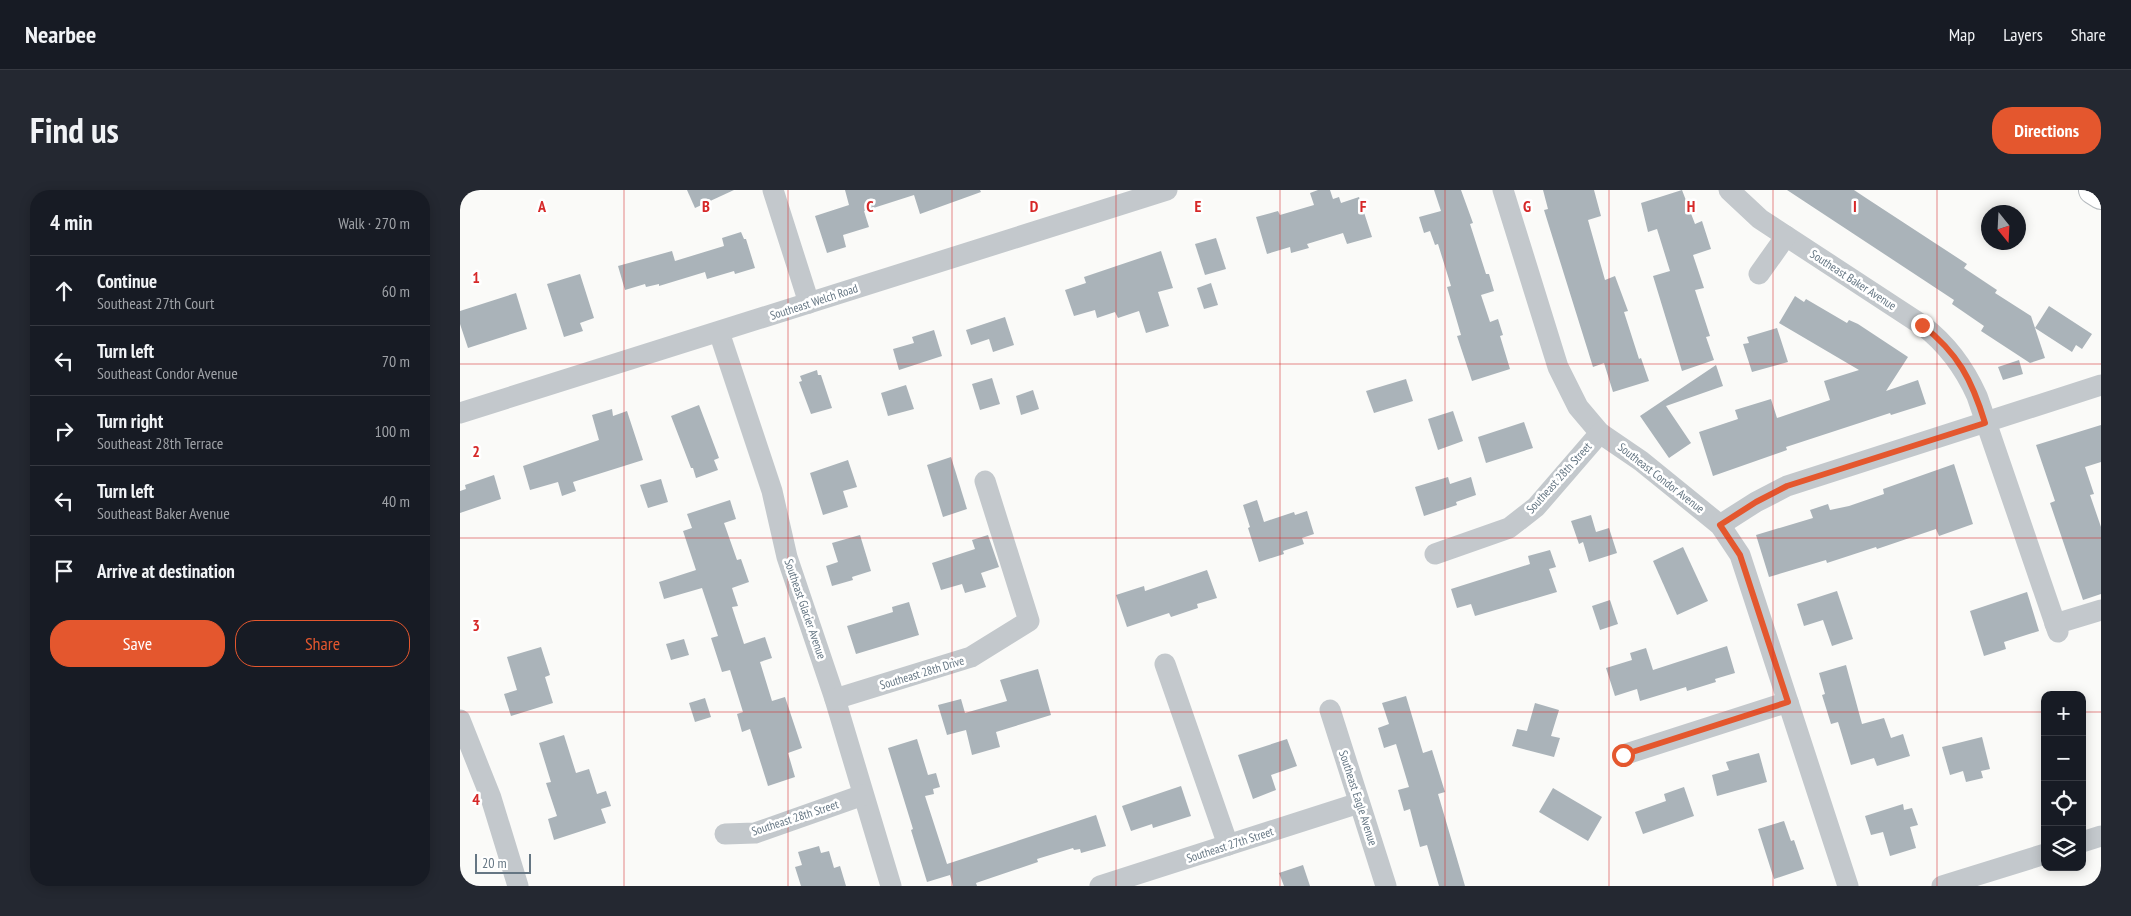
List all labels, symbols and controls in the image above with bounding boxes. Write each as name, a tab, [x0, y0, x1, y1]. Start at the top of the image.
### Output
text: Nearbee	[25, 19, 96, 50]
text: Map	[1949, 23, 1975, 46]
text: Layers	[2003, 23, 2043, 46]
text: Share	[2071, 23, 2106, 46]
text: Find us	[30, 107, 119, 153]
button: Directions	[1992, 107, 2101, 154]
text: A	[537, 196, 547, 216]
text: B	[702, 196, 710, 216]
text: C	[866, 196, 874, 216]
text: D	[1030, 196, 1039, 216]
text: E	[1195, 196, 1202, 216]
text: F	[1360, 196, 1367, 216]
text: G	[1523, 196, 1531, 216]
text: H	[1687, 196, 1695, 216]
text: I	[1853, 196, 1857, 216]
north arrow	[1981, 205, 2026, 250]
text: 4 min	[50, 209, 92, 236]
text: Walk · 270 m	[338, 213, 410, 233]
street label: Southeast Baker Avenue	[1807, 246, 1899, 313]
text: 1	[472, 267, 480, 287]
text: Continue	[97, 269, 157, 293]
icon: ahead	[50, 277, 78, 305]
street label: Southeast Welch Road	[768, 280, 860, 323]
text: 60 m	[382, 281, 410, 301]
text: Southeast 27th Court	[97, 293, 214, 313]
route end	[1911, 314, 1934, 337]
text: Turn left	[97, 339, 154, 363]
icon: left	[50, 347, 78, 375]
text: 70 m	[382, 351, 410, 371]
text: Southeast Condor Avenue	[97, 363, 238, 383]
text: Turn right	[97, 409, 163, 433]
icon: right	[50, 417, 78, 445]
text: 100 m	[375, 421, 410, 441]
text: Southeast 28th Terrace	[97, 433, 223, 453]
street label: Southeast 28th Street	[1523, 438, 1595, 516]
street label: Southeast Condor Avenue	[1615, 439, 1708, 516]
text: 2	[472, 441, 480, 461]
text: Turn left	[97, 479, 154, 503]
icon: left	[50, 487, 78, 515]
text: 40 m	[382, 491, 410, 511]
text: Southeast Baker Avenue	[97, 503, 230, 523]
icon: arrive	[50, 557, 78, 585]
street label: Southeast Glacier Avenue	[781, 557, 830, 661]
text: Arrive at destination	[97, 559, 235, 583]
text: 3	[472, 615, 480, 635]
button: Save	[50, 620, 225, 667]
button: Share	[235, 620, 410, 667]
street label: Southeast 28th Drive	[878, 653, 966, 692]
map controls	[2041, 691, 2086, 871]
button: +	[2041, 691, 2086, 736]
button: −	[2041, 736, 2086, 781]
route start	[1612, 744, 1635, 767]
street label: Southeast Eagle Avenue	[1336, 748, 1381, 847]
button: locate	[2041, 781, 2086, 826]
text: 4	[472, 789, 480, 809]
street label: Southeast 28th Street	[749, 796, 841, 839]
street label: Southeast 27th Street	[1185, 823, 1276, 866]
button: layers	[2041, 826, 2086, 871]
scale bar	[475, 851, 531, 874]
text: 20 m	[482, 854, 507, 872]

